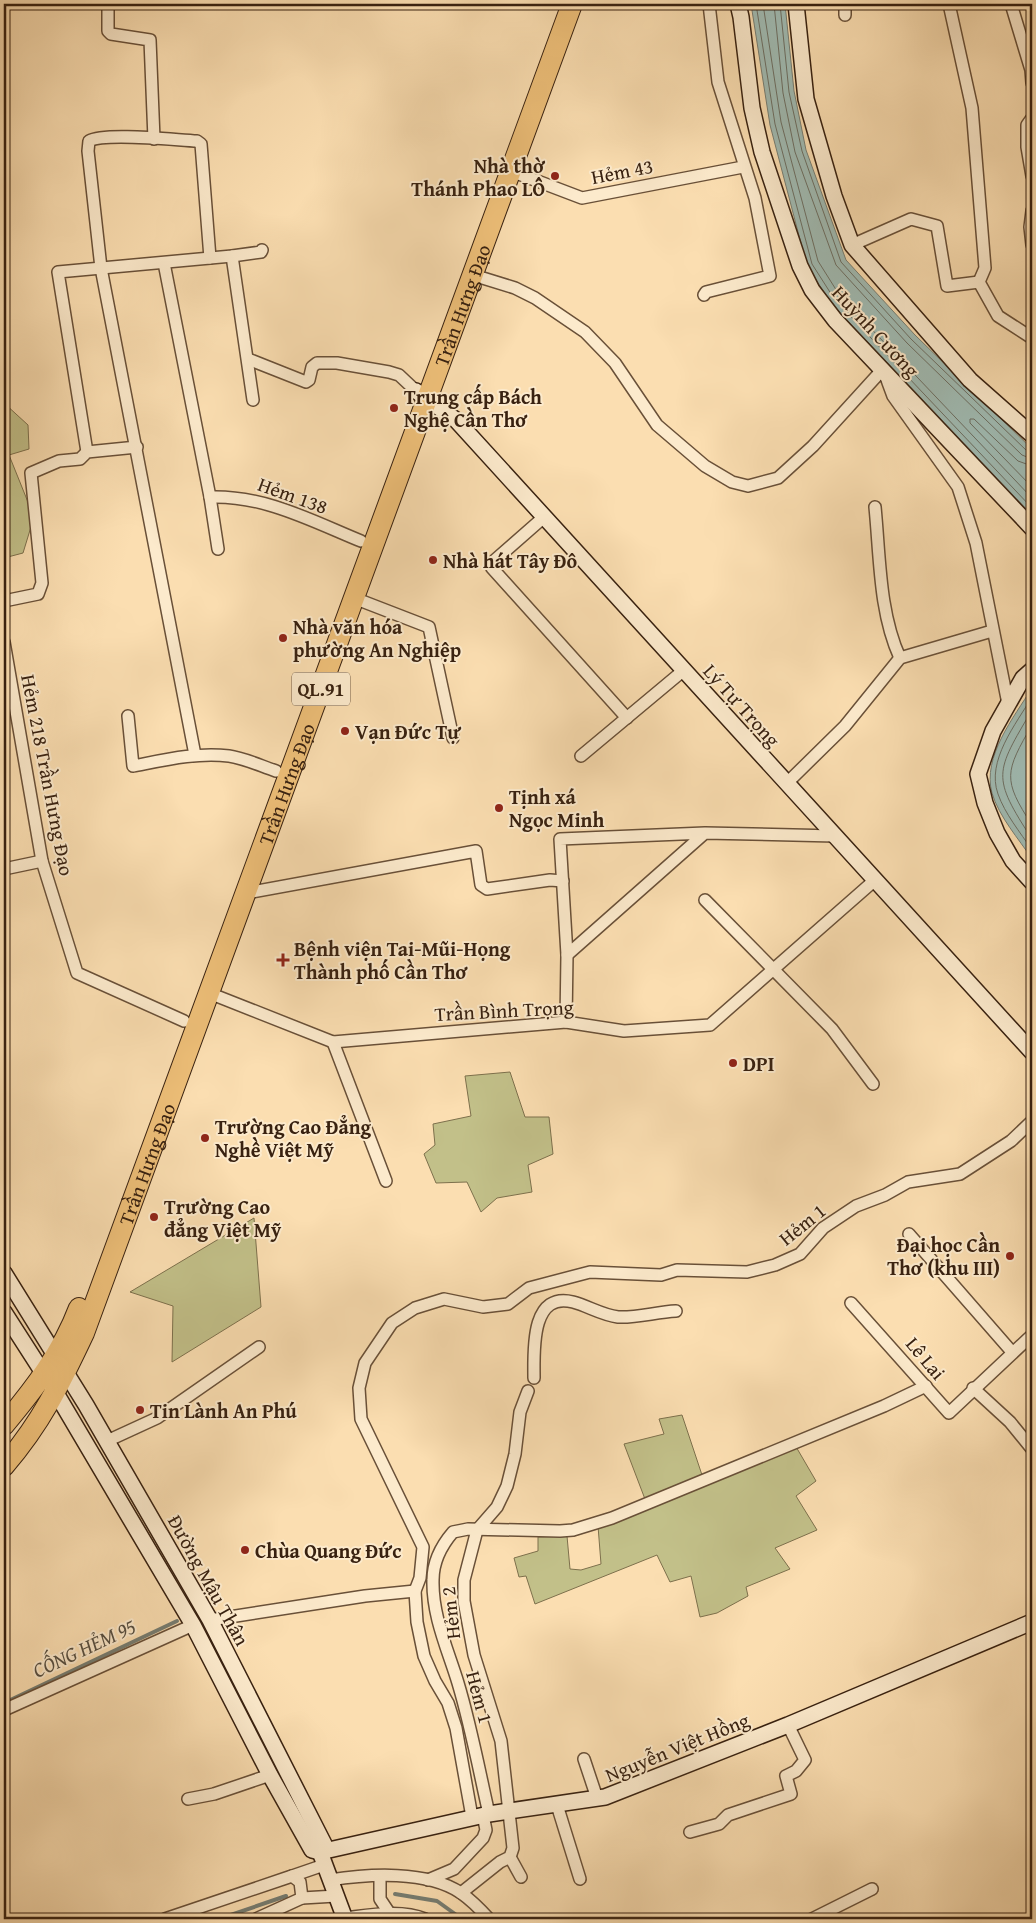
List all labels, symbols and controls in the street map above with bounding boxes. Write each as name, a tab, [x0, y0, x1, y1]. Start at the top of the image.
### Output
place label: Nhà thờ Thánh Phao LÔ	[411, 151, 546, 203]
street label: Hẻm 43	[588, 151, 656, 191]
marker: Nhà thờ Thánh Phao LÔ	[549, 170, 561, 182]
street label: Trần Hưng Đạo	[426, 240, 497, 370]
street label: Huỳnh Cương	[826, 278, 926, 384]
place label: Trung cấp Bách Nghệ Cần Thơ	[404, 382, 542, 434]
marker: Trung cấp Bách Nghệ Cần Thơ	[388, 402, 400, 414]
street label: Hẻm 138	[254, 469, 332, 521]
place label: Nhà hát Tây Đô	[443, 546, 578, 575]
marker: Nhà hát Tây Đô	[427, 554, 439, 566]
place label: Nhà văn hóa phường An Nghiệp	[293, 612, 461, 664]
marker: Nhà văn hóa phường An Nghiệp	[277, 632, 289, 644]
street label: Lý Tự Trọng	[697, 657, 787, 753]
street label: Hẻm 218 Trần Hưng Đạo	[14, 672, 82, 878]
road number: QL.91	[292, 672, 350, 706]
place label: Vạn Đức Tự	[355, 717, 461, 746]
street label: Trần Hưng Đạo	[250, 719, 321, 849]
marker: Vạn Đức Tự	[339, 725, 351, 737]
place label: Tịnh xá Ngọc Minh	[509, 782, 604, 834]
marker: Tịnh xá Ngọc Minh	[493, 802, 505, 814]
place label: Bệnh viện Tai-Mũi-Họng Thành phố Cần Thơ	[294, 934, 511, 986]
marker: Bệnh viện Tai-Mũi-Họng Thành phố Cần Thơ	[276, 953, 290, 967]
street label: Trần Bình Trọng	[434, 992, 574, 1028]
place label: DPI	[743, 1049, 774, 1078]
marker: DPI	[727, 1057, 739, 1069]
street label: Trần Hưng Đạo	[110, 1099, 182, 1229]
place label: Trường Cao Đẳng Nghề Việt Mỹ	[215, 1112, 372, 1164]
marker: Trường Cao Đẳng Nghề Việt Mỹ	[199, 1132, 211, 1144]
place label: Trường Cao đẳng Việt Mỹ	[164, 1192, 282, 1244]
street label: Hẻm 1	[772, 1196, 832, 1252]
marker: Trường Cao đẳng Việt Mỹ	[148, 1211, 160, 1223]
place label: Đại học Cần Thơ (khu III)	[887, 1230, 1000, 1282]
marker: Đại học Cần Thơ (khu III)	[1004, 1250, 1016, 1262]
street label: Lê Lai	[899, 1330, 953, 1386]
place label: Tin Lành An Phú	[150, 1396, 297, 1425]
marker: Tin Lành An Phú	[134, 1404, 146, 1416]
street label: Đường Mậu Thân	[161, 1509, 257, 1651]
place label: Chùa Quang Đức	[255, 1536, 402, 1565]
marker: Chùa Quang Đức	[239, 1544, 251, 1556]
street label: Hẻm 2	[433, 1585, 467, 1641]
water label: CỐNG HẺM 95	[27, 1610, 141, 1685]
street label: Hẻm 1	[459, 1668, 501, 1726]
street label: Nguyễn Việt Hồng	[601, 1705, 753, 1789]

